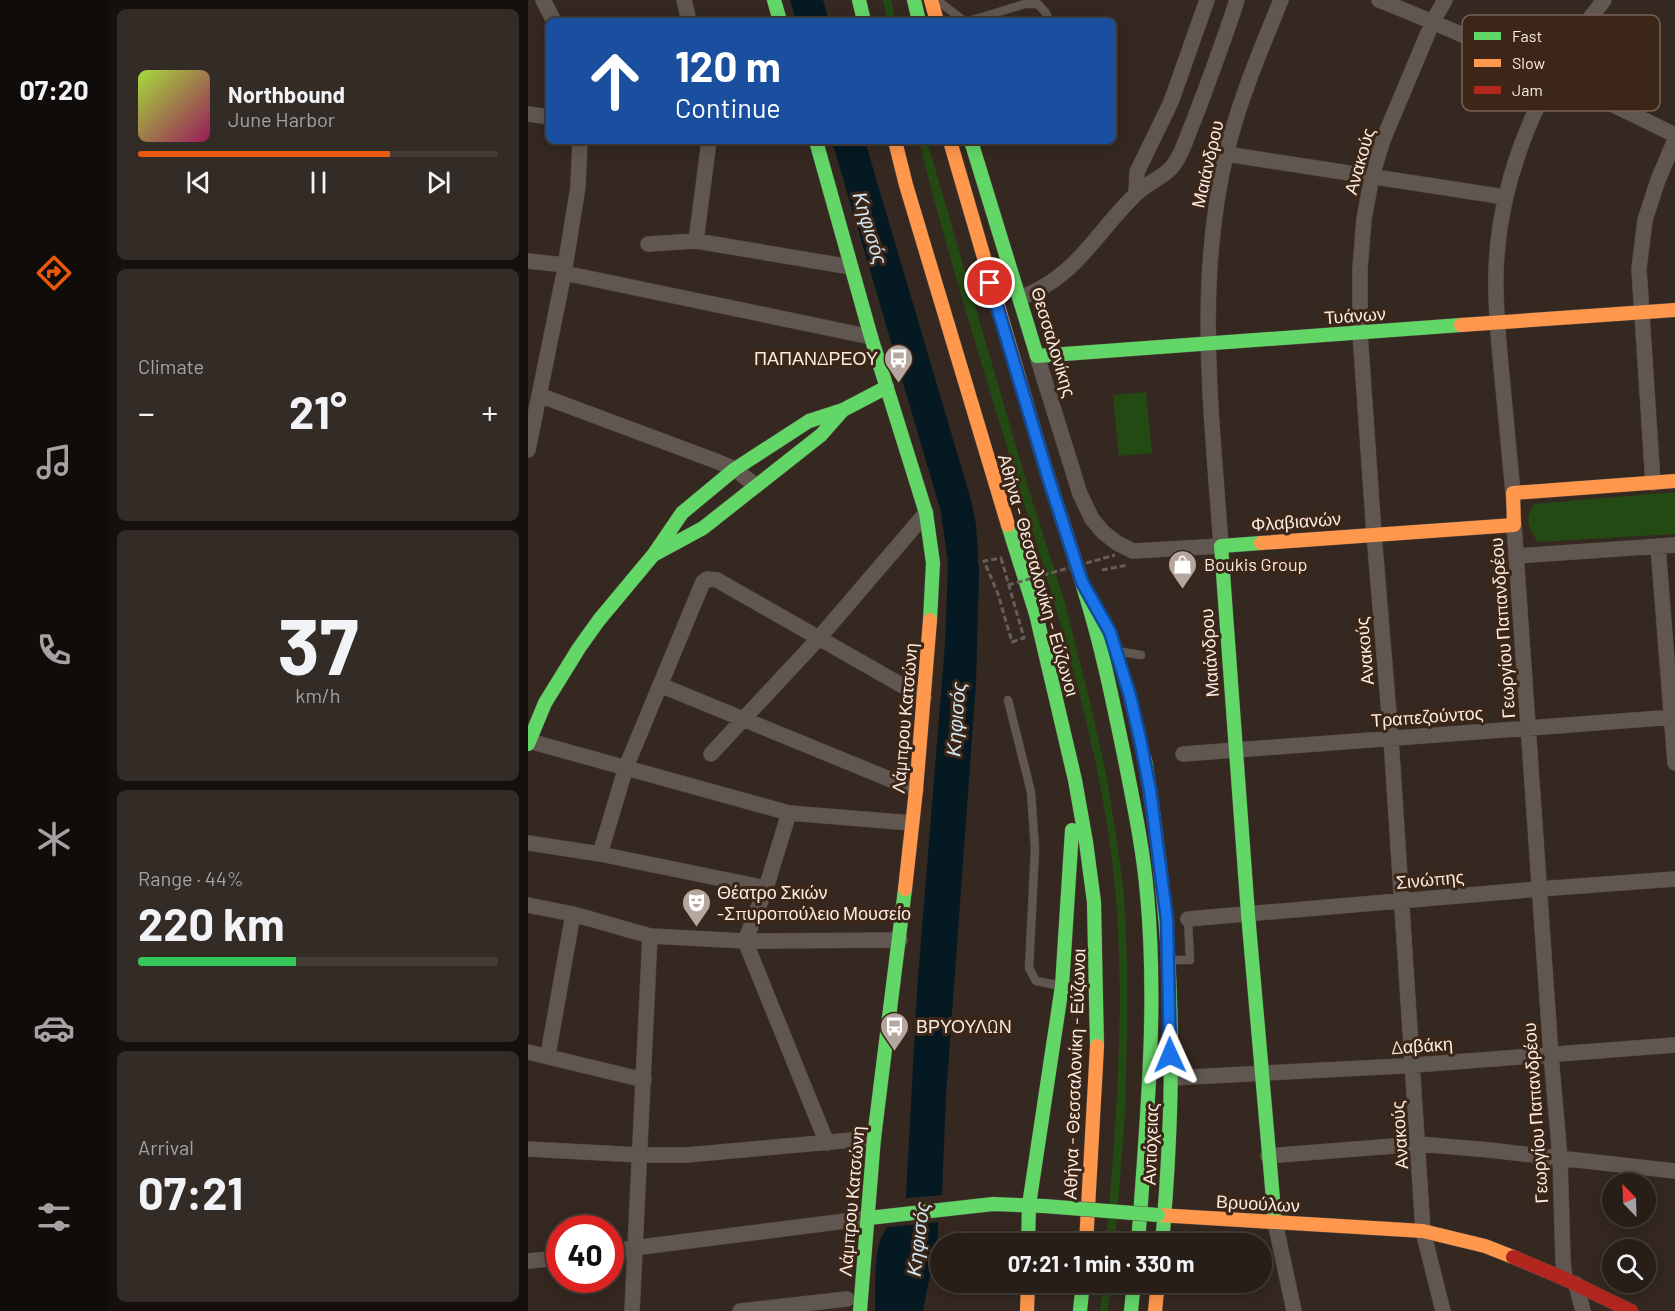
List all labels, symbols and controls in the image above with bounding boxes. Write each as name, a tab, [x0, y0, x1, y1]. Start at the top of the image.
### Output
legend	[1462, 15, 1660, 111]
text: Fast	[1512, 26, 1542, 45]
text: 120 m	[675, 40, 781, 90]
icon: ahead	[576, 42, 654, 120]
text: Slow	[1512, 53, 1545, 72]
text: 07:20	[19, 73, 89, 105]
text: Jam	[1512, 80, 1543, 99]
text: Northbound	[228, 81, 345, 107]
text: Continue	[675, 91, 781, 123]
text: June Harbor	[228, 107, 335, 131]
street label: Μαιάνδρου	[1186, 118, 1228, 210]
street label: Ανακούς	[1339, 125, 1379, 197]
icon: previous	[182, 166, 215, 199]
icon: pause	[302, 166, 335, 199]
icon: next	[422, 166, 455, 199]
water label: Κηφισός	[849, 189, 893, 268]
icon: directions	[33, 252, 75, 294]
pin	[964, 257, 1015, 308]
icon: arrive	[973, 266, 1006, 299]
street label: Θεσσαλονίκης	[1027, 284, 1081, 400]
street label: Τυάνων	[1323, 302, 1387, 328]
bus stop icon: ΠΑΠΑΝΔΡΕΟΥ	[883, 342, 915, 384]
place label: ΠΑΠΑΝΔΡΕΟΥ	[754, 347, 878, 369]
text: Climate	[138, 354, 204, 378]
text: 21°	[289, 384, 347, 438]
text: −	[138, 392, 155, 432]
text: +	[482, 392, 498, 432]
icon: music	[33, 441, 75, 483]
street label: Αθήνα - Θεσσαλονίκη - Εύζωνοι	[994, 451, 1084, 699]
street label: Φλαβιανών	[1250, 507, 1342, 535]
street label: Γεωργίου Παπανδρέου	[1485, 537, 1519, 719]
shop icon: Boukis Group	[1167, 548, 1199, 590]
place label: Boukis Group	[1204, 553, 1308, 575]
text: 37	[278, 597, 358, 691]
street label: Μαιάνδρου	[1195, 608, 1223, 698]
street label: Ανακούς	[1350, 616, 1378, 686]
icon: phone	[33, 629, 75, 671]
street label: Λάμπρου Κατσώνη	[886, 642, 922, 794]
water label: Κηφισός	[940, 681, 970, 757]
text: km/h	[295, 683, 341, 707]
street label: Τραπεζούντος	[1370, 701, 1484, 731]
icon: climate	[33, 818, 75, 860]
street label: Σινώπης	[1395, 865, 1465, 893]
text: Range · 44%	[138, 866, 244, 890]
place label: Θέατρο Σκιών -Σπυροπούλειο Μουσείο	[717, 881, 911, 924]
theatre icon: Θέατρο Σκιών -Σπυροπούλειο Μουσείο	[680, 886, 712, 928]
text: 220 km	[138, 896, 285, 950]
street label: Αθήνα - Θεσσαλονίκη - Εύζωνοι	[1059, 948, 1089, 1200]
icon: car	[33, 1007, 75, 1049]
bus stop icon: ΒΡΥΟΥΛΩΝ	[879, 1010, 911, 1052]
place label: ΒΡΥΟΥΛΩΝ	[916, 1015, 1012, 1037]
street label: Γεωργίου Παπανδρέου	[1518, 1022, 1552, 1204]
position arrow	[1138, 1023, 1202, 1087]
street label: Δαβάκη	[1390, 1032, 1454, 1058]
street label: Ανακούς	[1386, 1100, 1412, 1170]
street label: Αντιόχειας	[1138, 1102, 1162, 1185]
street label: Λάμπρου Κατσώνη	[833, 1125, 869, 1277]
text: Arrival	[138, 1135, 194, 1159]
text: 07:21	[138, 1165, 243, 1219]
north arrow	[1602, 1173, 1656, 1227]
map controls	[1602, 1173, 1656, 1293]
street label: Βρυούλων	[1216, 1190, 1300, 1216]
icon: filters	[33, 1196, 75, 1238]
water label: Κηφισός	[901, 1200, 934, 1278]
speed limit sign: 40	[546, 1215, 624, 1293]
button: search	[1602, 1239, 1656, 1293]
text: 07:21 · 1 min · 330 m	[1008, 1250, 1194, 1276]

